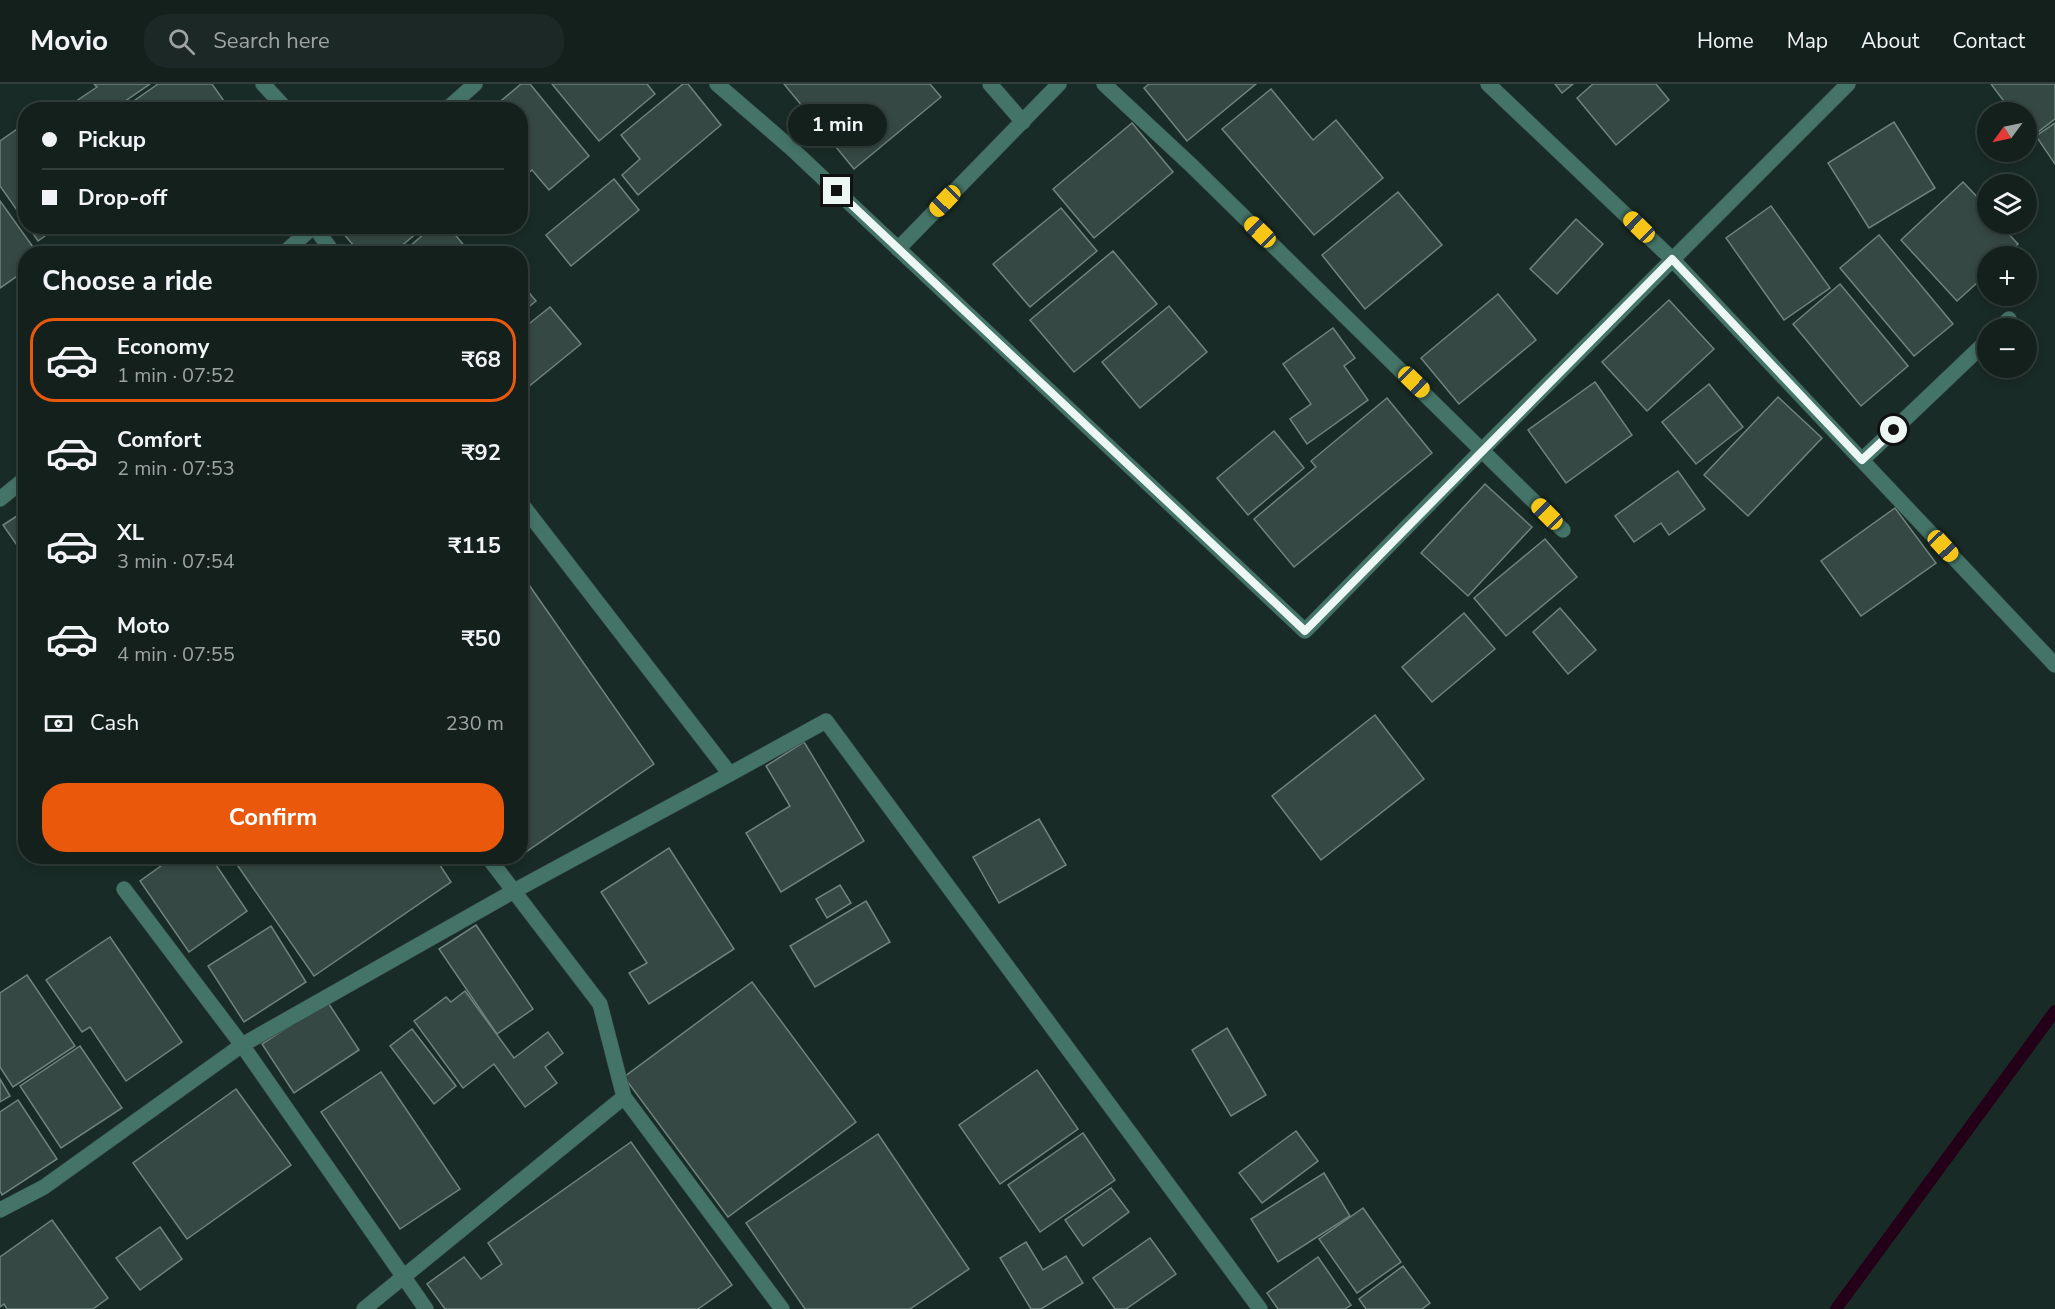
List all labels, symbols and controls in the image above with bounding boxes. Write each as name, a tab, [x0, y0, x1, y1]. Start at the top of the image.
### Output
search box	[144, 14, 564, 68]
text: Movio	[30, 22, 108, 60]
icon: search	[165, 25, 198, 58]
text: Search here	[213, 26, 330, 56]
text: Home	[1697, 27, 1754, 55]
text: Map	[1787, 27, 1828, 55]
text: About	[1861, 27, 1919, 55]
text: Contact	[1952, 27, 2025, 55]
north arrow	[1977, 102, 2037, 162]
map controls	[1977, 102, 2037, 378]
callout: 1 min	[788, 104, 886, 146]
text: 1 min	[812, 111, 863, 138]
text: Pickup	[78, 125, 146, 155]
button: layers	[1977, 174, 2037, 234]
route end	[823, 177, 850, 204]
car	[926, 182, 964, 220]
text: Drop-off	[78, 183, 167, 213]
car	[1620, 208, 1658, 246]
car	[1241, 213, 1279, 251]
button: +	[1977, 246, 2037, 306]
text: Choose a ride	[42, 263, 213, 300]
button: −	[1977, 318, 2037, 378]
text: Economy	[117, 332, 209, 362]
icon: car	[45, 333, 99, 387]
text: ₹68	[461, 345, 501, 375]
text: 1 min · 07:52	[117, 362, 235, 389]
car	[1395, 363, 1433, 401]
route start	[1880, 416, 1907, 443]
text: Comfort	[117, 425, 201, 455]
icon: car	[45, 426, 99, 480]
text: ₹92	[461, 438, 501, 468]
text: 2 min · 07:53	[117, 455, 235, 482]
car	[1528, 495, 1566, 533]
text: XL	[117, 518, 144, 548]
icon: car	[45, 519, 99, 573]
car	[1924, 527, 1962, 565]
text: ₹115	[448, 531, 501, 561]
text: 3 min · 07:54	[117, 548, 235, 575]
text: Moto	[117, 611, 170, 641]
icon: car	[45, 612, 99, 666]
text: ₹50	[461, 624, 501, 654]
text: 4 min · 07:55	[117, 641, 235, 668]
icon: cash	[42, 707, 75, 740]
text: Cash	[90, 708, 139, 738]
text: 230 m	[446, 710, 504, 737]
button: Confirm	[42, 783, 504, 852]

